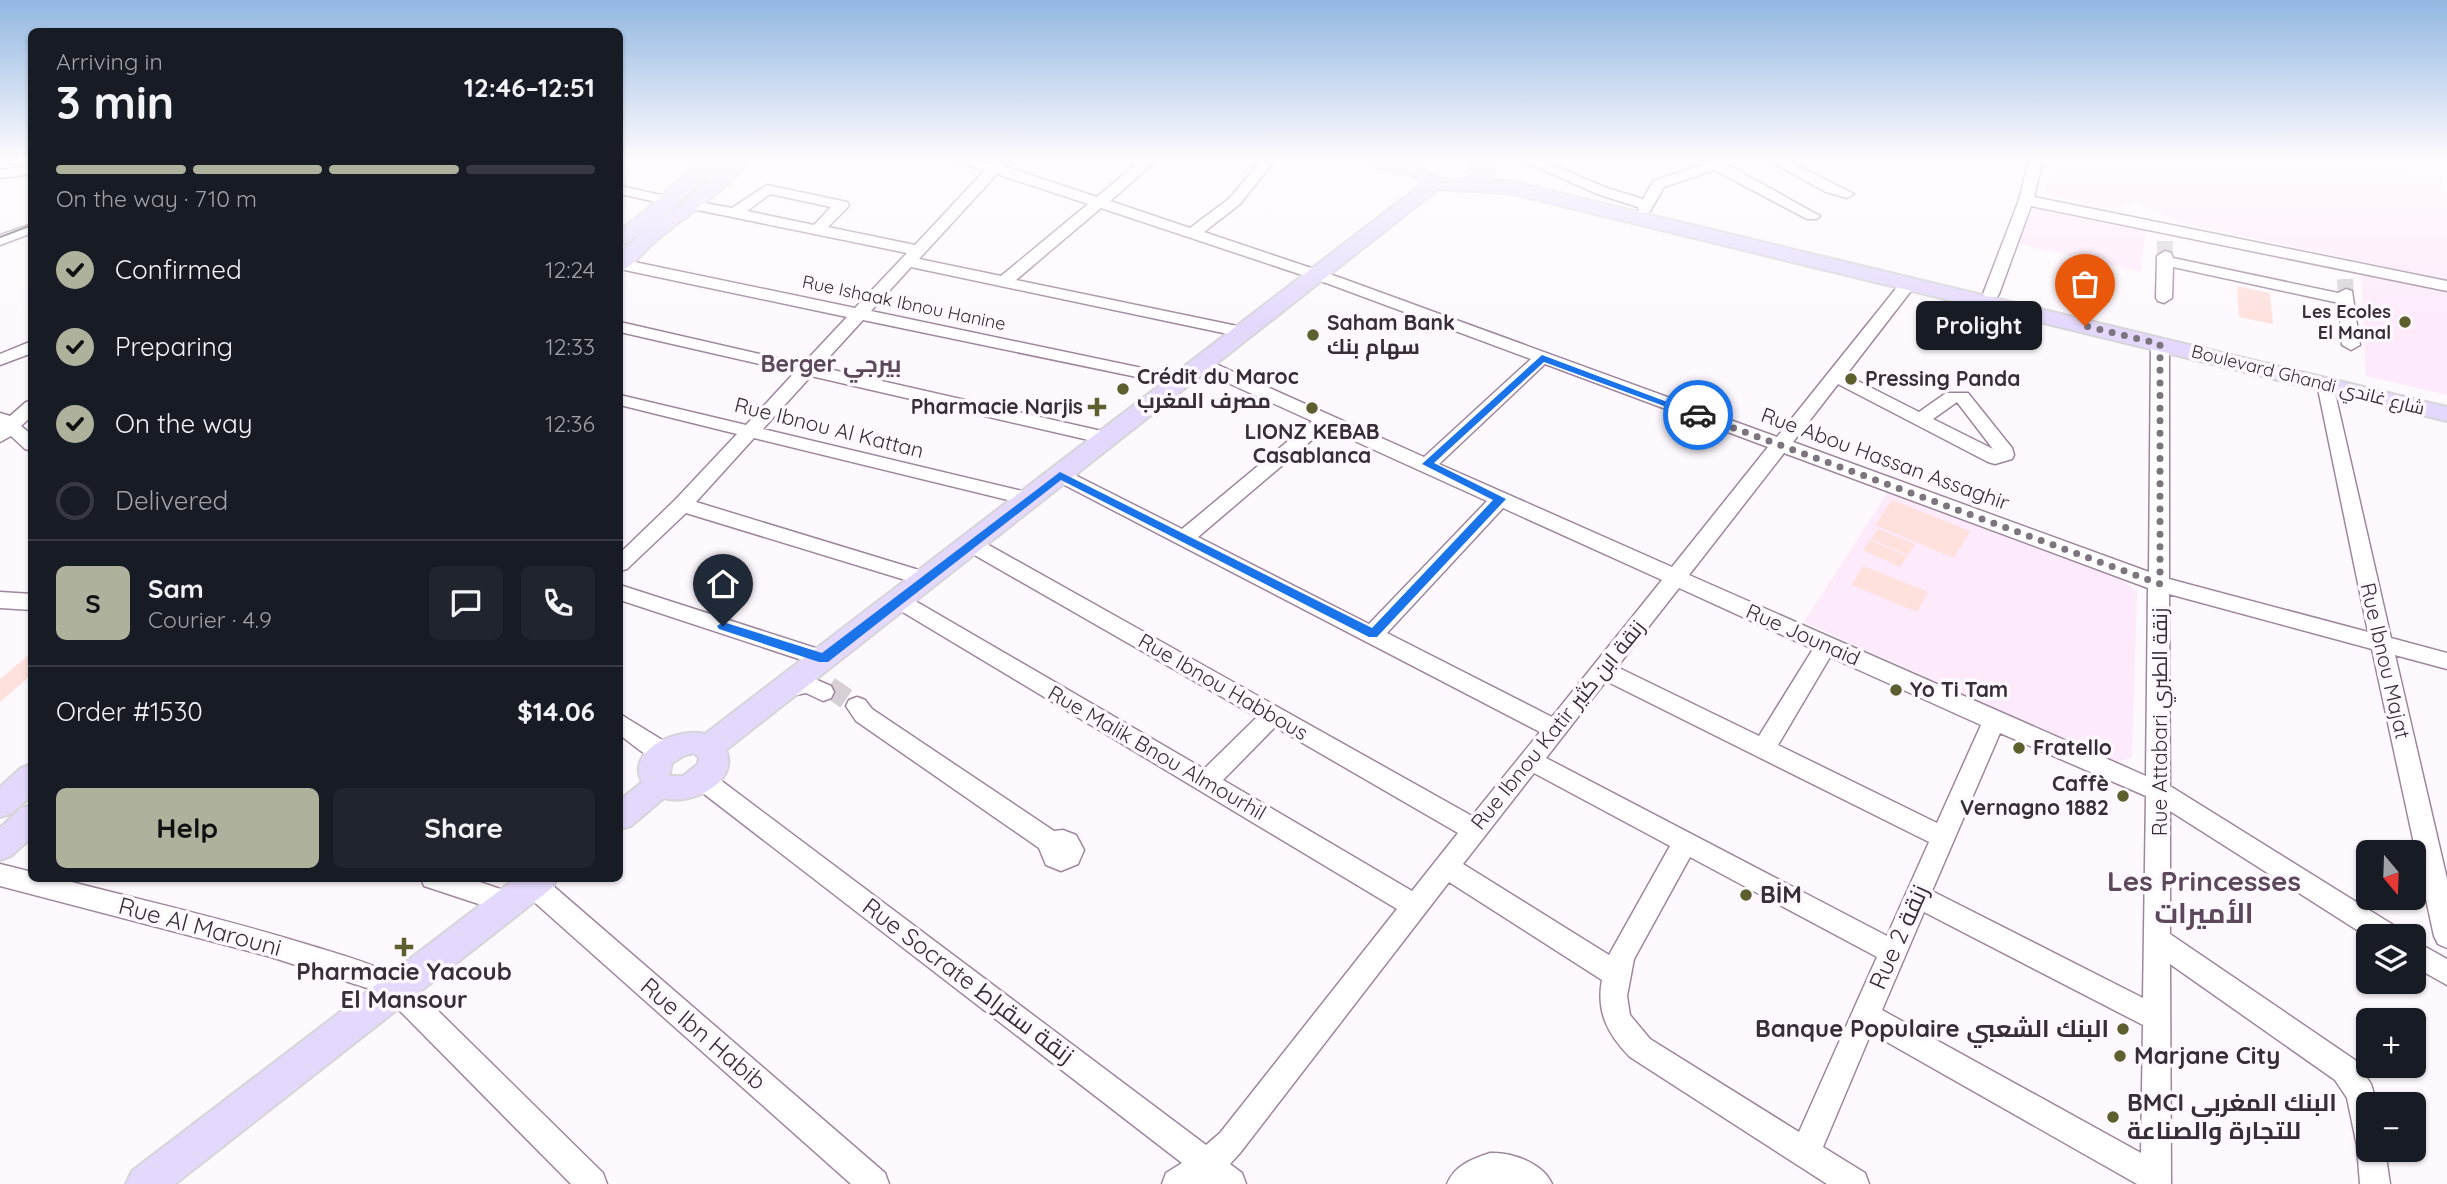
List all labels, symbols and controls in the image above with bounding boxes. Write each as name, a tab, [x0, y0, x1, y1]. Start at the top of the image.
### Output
text: Arriving in	[56, 47, 163, 76]
text: 12:46–12:51	[464, 71, 595, 104]
text: 3 min	[56, 73, 174, 131]
text: On the way · 710 m	[56, 184, 257, 213]
icon: check	[56, 251, 94, 289]
text: Confirmed	[115, 253, 242, 286]
pin	[2055, 254, 2115, 326]
text: 12:24	[545, 255, 595, 284]
icon: bag	[2066, 265, 2104, 303]
street label: Rue Ishaak Ibnou Hanine	[800, 270, 1008, 335]
place label: Les Ecoles El Manal	[2302, 300, 2391, 344]
callout: Prolight	[1917, 302, 2043, 350]
place label: Saham Bank سهام بنك	[1327, 309, 1455, 361]
text: Prolight	[1936, 311, 2022, 340]
marker: Les Ecoles El Manal	[2397, 314, 2413, 330]
marker: Saham Bank سهام بنك	[1305, 327, 1321, 343]
icon: check	[56, 328, 94, 366]
text: Preparing	[115, 330, 233, 363]
text: 12:33	[545, 332, 595, 361]
street label: Boulevard Ghandi شارع غاندي	[2188, 339, 2427, 423]
district label: Berger بيرجي	[760, 349, 902, 383]
place label: Crédit du Maroc مصرف المغرب	[1137, 363, 1299, 413]
place label: Pressing Panda	[1865, 365, 2020, 391]
marker: Pressing Panda	[1843, 371, 1859, 387]
courier	[1663, 380, 1733, 450]
marker: Crédit du Maroc مصرف المغرب	[1115, 381, 1131, 397]
street label: Rue Ibnou Al Kattan	[732, 391, 927, 463]
place label: Pharmacie Narjis	[911, 393, 1083, 419]
icon: car	[1679, 396, 1717, 434]
marker: Pharmacie Narjis	[1089, 399, 1105, 415]
marker: LIONZ KEBAB Casablanca	[1304, 400, 1320, 416]
street label: Rue Abou Hassan Assaghir	[1758, 401, 2013, 515]
icon: check	[56, 405, 94, 443]
text: On the way	[115, 407, 253, 440]
text: 12:36	[545, 409, 595, 438]
place label: LIONZ KEBAB Casablanca	[1244, 418, 1380, 468]
text: Delivered	[115, 484, 228, 517]
pin	[693, 554, 753, 626]
icon: home	[704, 565, 742, 603]
button: chat	[429, 566, 503, 640]
button: phone	[521, 566, 595, 640]
text: Sam	[148, 572, 204, 605]
street label: Rue Ibnou Majat	[2355, 580, 2417, 741]
text: S	[85, 587, 101, 620]
street label: Rue Jounaid	[1742, 597, 1864, 671]
text: Courier · 4.9	[148, 605, 272, 634]
street label: Rue Attabari زنقة الطبري	[2146, 608, 2176, 836]
street label: Rue Ibnou Katir زنقة ابن كثير	[1465, 614, 1651, 835]
street label: Rue Ibnou Habbous	[1134, 627, 1313, 745]
place label: Yo Ti Tam	[1910, 676, 2008, 702]
street label: Rue Malik Bnou Almourhil	[1044, 679, 1271, 825]
marker: Yo Ti Tam	[1888, 682, 1904, 698]
text: Order #1530	[56, 695, 203, 728]
text: $14.06	[517, 695, 595, 728]
place label: Fratello	[2033, 734, 2112, 760]
marker: Fratello	[2011, 740, 2027, 756]
place label: Caffè Vernagno 1882	[1960, 770, 2109, 820]
button: Help	[56, 788, 319, 868]
button: Share	[333, 788, 595, 868]
marker: Caffè Vernagno 1882	[2115, 788, 2131, 804]
north arrow	[2356, 840, 2426, 910]
map controls	[2356, 840, 2426, 1162]
district label: Les Princesses الأميرات	[2107, 863, 2301, 930]
place label: BİM	[1760, 879, 1802, 909]
street label: Rue 2 زنقة	[1862, 880, 1934, 994]
marker: BİM	[1738, 887, 1754, 903]
street label: Rue Al Marouni	[115, 890, 285, 962]
street label: Rue Socrate زنقة سقراط	[857, 891, 1080, 1070]
button: layers	[2356, 924, 2426, 994]
marker: Pharmacie Yacoub El Mansour	[396, 939, 412, 955]
place label: Pharmacie Yacoub El Mansour	[296, 956, 512, 1014]
street label: Rue Ibn Habib	[635, 971, 773, 1096]
button: +	[2356, 1008, 2426, 1078]
place label: Banque Populaire البنك الشعبي	[1755, 1013, 2109, 1048]
marker: Banque Populaire البنك الشعبي	[2115, 1021, 2131, 1037]
place label: Marjane City	[2134, 1040, 2280, 1070]
marker: Marjane City	[2112, 1048, 2128, 1064]
place label: BMCI البنك المغربي للتجارة والصناعة	[2127, 1087, 2337, 1145]
button: −	[2356, 1092, 2426, 1162]
marker: BMCI البنك المغربي للتجارة والصناعة	[2105, 1109, 2121, 1125]

